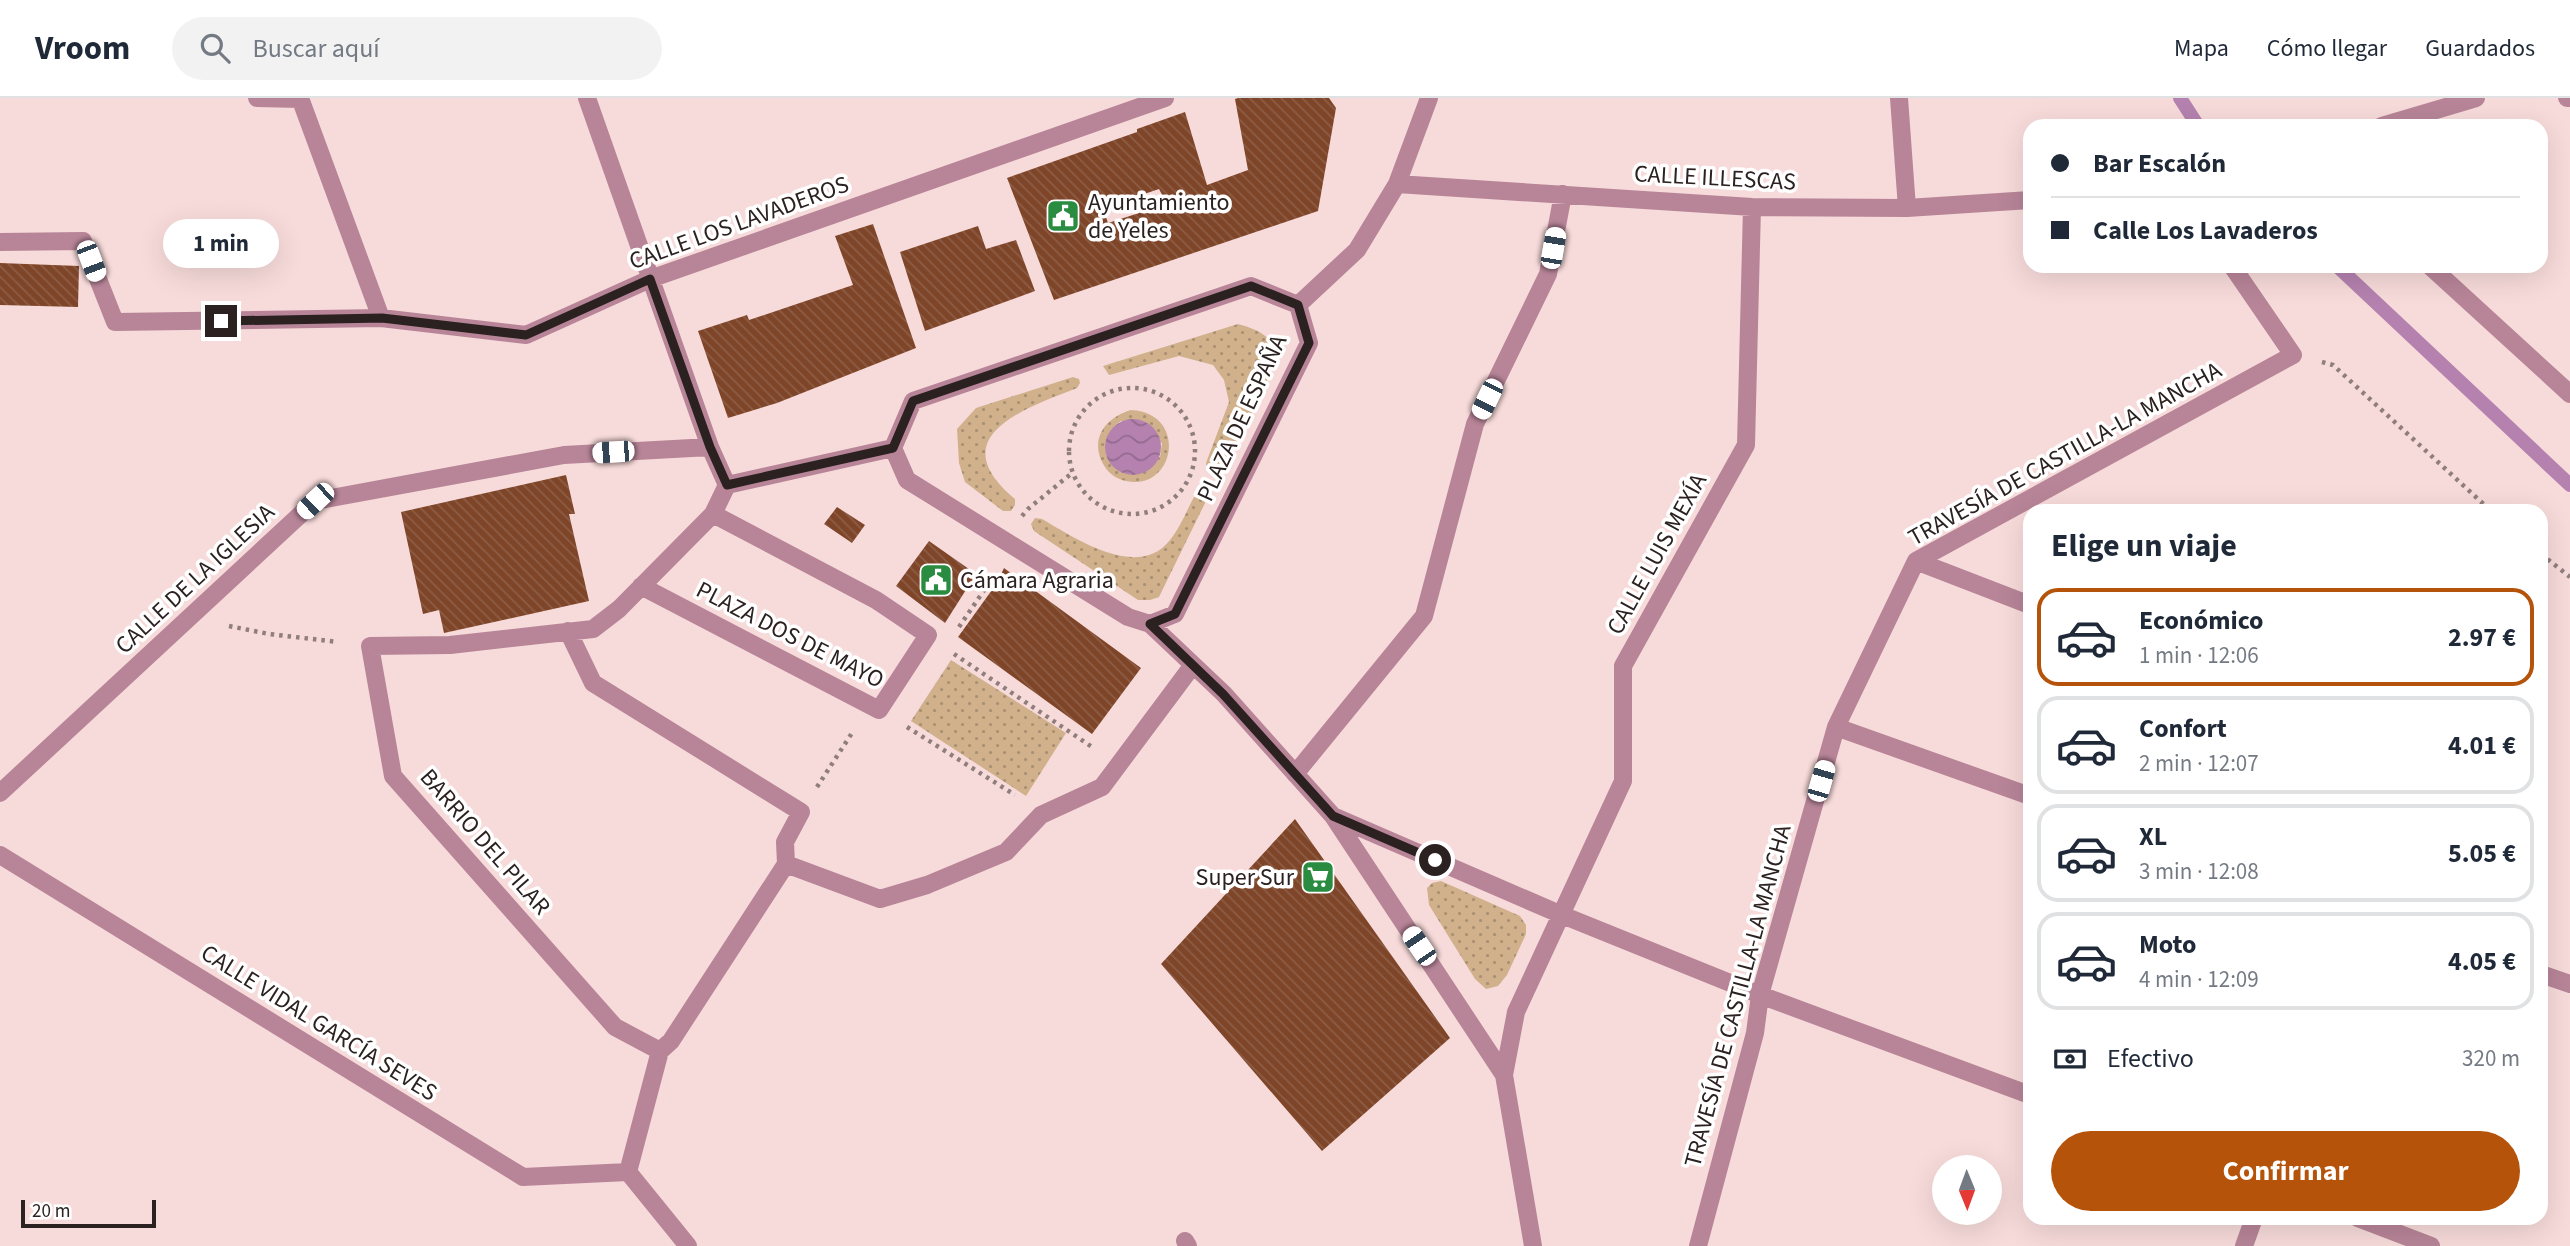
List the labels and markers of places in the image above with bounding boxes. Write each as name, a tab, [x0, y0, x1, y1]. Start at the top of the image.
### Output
place label: Ayuntamiento de Yeles	[1088, 185, 1230, 248]
public building icon: Ayuntamiento de Yeles	[1044, 197, 1082, 235]
public building icon: Cámara Agraria	[917, 561, 955, 599]
place label: Cámara Agraria	[960, 563, 1114, 598]
supermarket icon: Super Sur	[1299, 858, 1337, 896]
place label: Super Sur	[1196, 860, 1295, 895]

